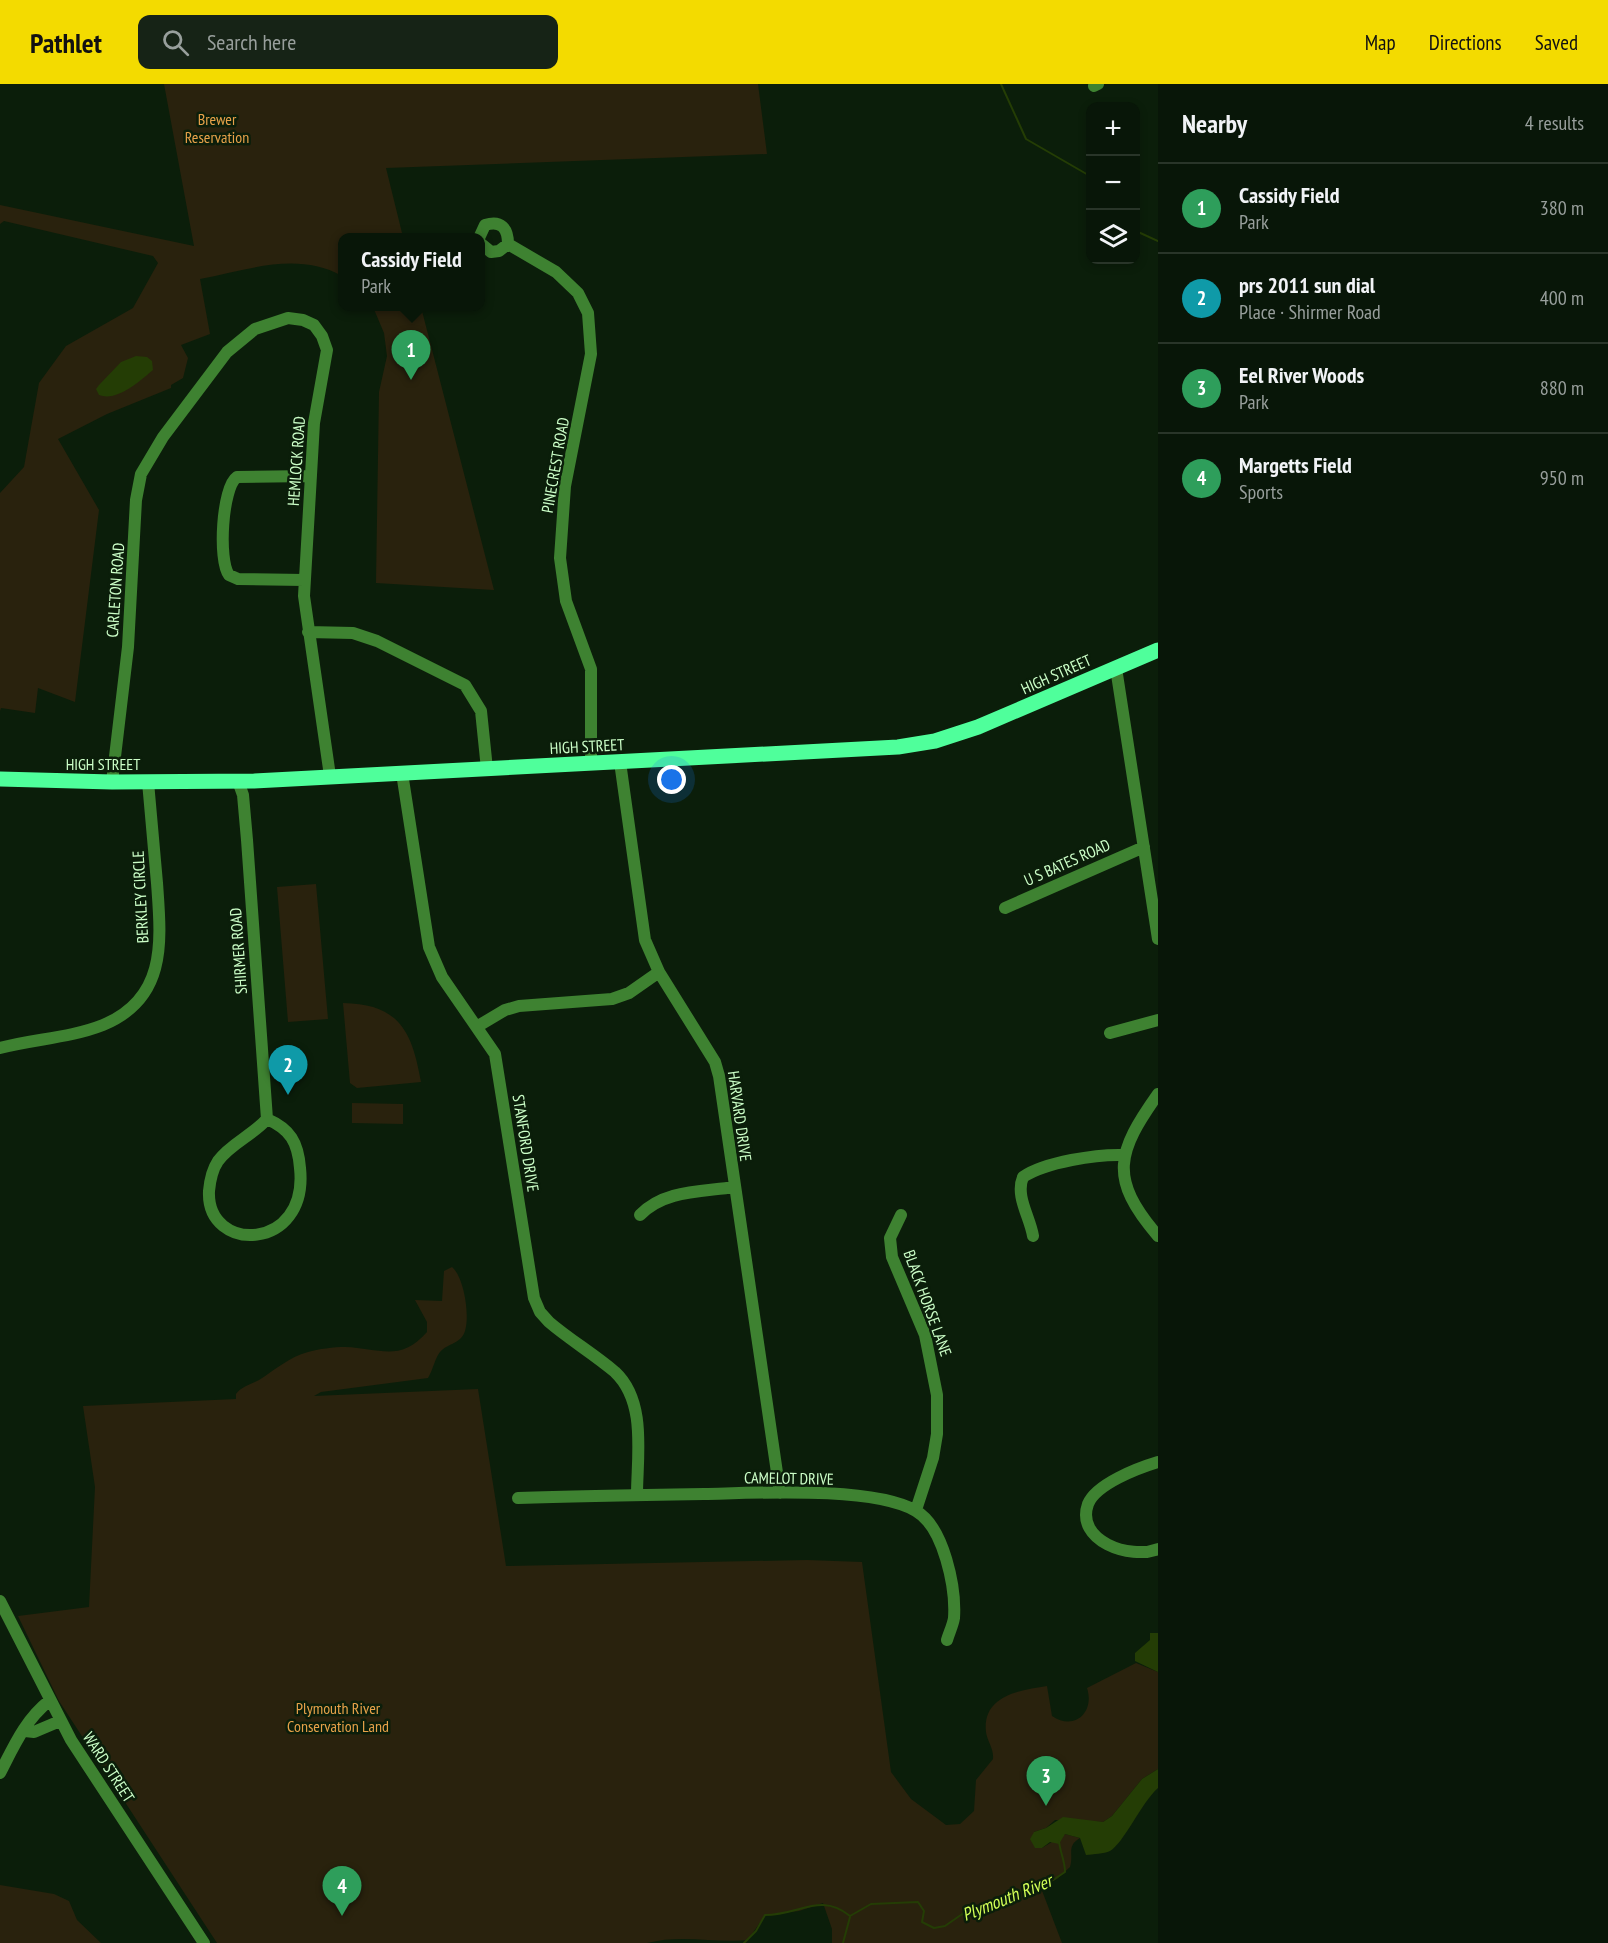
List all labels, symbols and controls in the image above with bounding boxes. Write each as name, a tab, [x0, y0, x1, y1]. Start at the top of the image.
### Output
search box	[138, 15, 558, 69]
text: Pathlet	[30, 24, 102, 61]
icon: search	[159, 26, 192, 59]
text: Search here	[207, 28, 296, 56]
text: Map	[1365, 29, 1396, 56]
text: Directions	[1429, 29, 1502, 56]
text: Saved	[1535, 29, 1578, 56]
map controls	[1086, 102, 1140, 264]
button: +	[1086, 102, 1140, 156]
text: Nearby	[1182, 107, 1247, 140]
park label: Brewer Reservation	[185, 109, 249, 147]
text: 4 results	[1525, 110, 1584, 136]
button: −	[1086, 156, 1140, 210]
text: Cassidy Field	[1239, 181, 1339, 209]
text: 1	[1197, 195, 1206, 221]
text: 380 m	[1540, 195, 1584, 221]
text: Park	[1239, 209, 1269, 235]
button: layers	[1086, 210, 1140, 264]
popup	[338, 233, 485, 311]
text: Cassidy Field	[361, 245, 462, 273]
text: prs 2011 sun dial	[1239, 271, 1375, 299]
text: Park	[361, 273, 391, 299]
text: 2	[1197, 285, 1206, 311]
text: 400 m	[1540, 285, 1584, 311]
text: Place · Shirmer Road	[1239, 299, 1381, 325]
pin: 1	[392, 330, 430, 380]
text: Eel River Woods	[1239, 361, 1364, 389]
text: 3	[1197, 375, 1206, 401]
text: 880 m	[1540, 375, 1584, 401]
text: Park	[1239, 389, 1269, 415]
street label: HEMLOCK ROAD	[283, 415, 309, 507]
street label: PINECREST ROAD	[537, 416, 573, 514]
text: Margetts Field	[1239, 451, 1352, 479]
text: 4	[1197, 465, 1206, 491]
text: 950 m	[1540, 465, 1584, 491]
text: Sports	[1239, 479, 1283, 505]
street label: CARLETON ROAD	[102, 542, 128, 638]
street label: HIGH STREET	[1018, 650, 1094, 698]
street label: HIGH STREET	[549, 734, 625, 758]
street label: HIGH STREET	[66, 754, 140, 774]
your location	[657, 765, 686, 794]
street label: U S BATES ROAD	[1021, 834, 1113, 890]
street label: BERKLEY CIRCLE	[128, 850, 152, 944]
street label: SHIRMER ROAD	[225, 907, 251, 995]
pin: 2	[268, 1046, 308, 1095]
street label: HARVARD DRIVE	[724, 1069, 756, 1163]
street label: STANFORD DRIVE	[508, 1093, 544, 1193]
street label: BLACK HORSE LANE	[900, 1247, 957, 1359]
street label: CAMELOT DRIVE	[744, 1467, 834, 1489]
park label: Plymouth River Conservation Land	[287, 1698, 389, 1736]
street label: WARD STREET	[79, 1728, 139, 1806]
pin: 3	[1026, 1756, 1066, 1806]
pin: 4	[322, 1866, 362, 1916]
water label: Plymouth River	[958, 1868, 1058, 1926]

